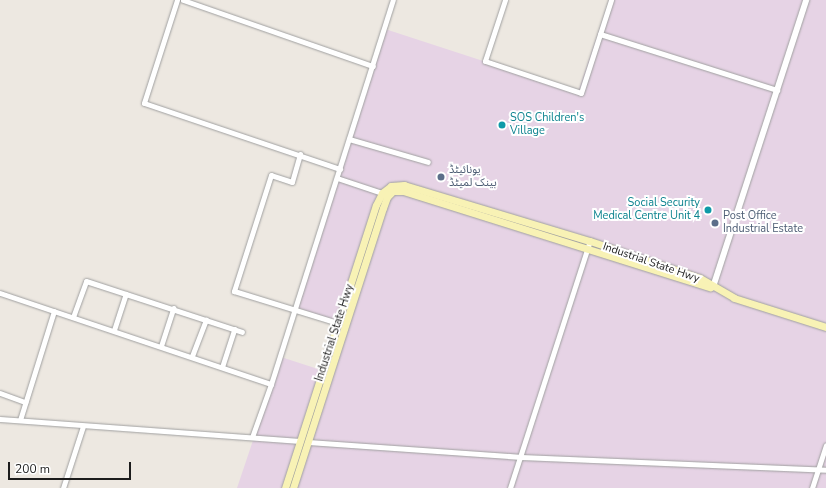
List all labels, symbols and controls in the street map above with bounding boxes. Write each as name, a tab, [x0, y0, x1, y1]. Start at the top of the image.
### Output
place label: SOS Children's Village	[510, 112, 584, 138]
marker: SOS Children's Village	[497, 120, 507, 130]
place label: یونائیٹڈ بینک لمیٹڈ	[449, 164, 497, 190]
marker: یونائیٹڈ بینک لمیٹڈ	[436, 172, 446, 182]
place label: Social Security Medical Centre Unit 4	[593, 197, 700, 223]
marker: Social Security Medical Centre Unit 4	[703, 205, 713, 215]
place label: Post Office Industrial Estate	[723, 210, 803, 236]
marker: Post Office Industrial Estate	[710, 218, 720, 228]
street label: Industrial State Hwy	[601, 240, 701, 286]
street label: Industrial State Hwy	[313, 283, 357, 383]
scale bar	[10, 454, 133, 480]
text: 200 m	[15, 461, 50, 477]

